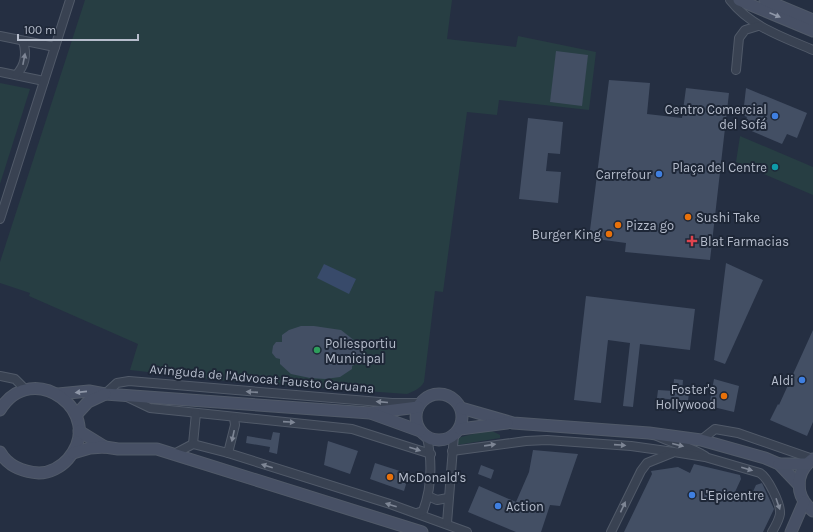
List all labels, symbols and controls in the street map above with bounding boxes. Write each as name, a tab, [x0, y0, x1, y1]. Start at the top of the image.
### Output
one-way arrow	[769, 12, 780, 18]
scale bar	[18, 16, 138, 42]
text: 100 m	[24, 23, 56, 37]
one-way arrow	[22, 53, 28, 65]
place label: Centro Comercial del Sofá	[665, 102, 767, 132]
marker: Centro Comercial del Sofá	[770, 111, 780, 121]
place label: Plaça del Centre	[672, 160, 767, 175]
marker: Plaça del Centre	[770, 162, 780, 172]
place label: Carrefour	[596, 167, 651, 182]
marker: Carrefour	[654, 169, 664, 179]
place label: Sushi Take	[696, 210, 760, 225]
marker: Sushi Take	[683, 212, 693, 222]
place label: Pizza go	[626, 218, 674, 233]
marker: Pizza go	[613, 220, 623, 230]
place label: Burger King	[532, 227, 602, 242]
marker: Burger King	[604, 229, 614, 239]
place label: Blat Farmacias	[700, 234, 789, 249]
marker: Blat Farmacias	[687, 236, 697, 246]
place label: Poliesportiu Municipal	[325, 336, 396, 366]
marker: Poliesportiu Municipal	[312, 345, 322, 355]
street label: Avinguda de l'Advocat Fausto Caruana	[149, 361, 375, 396]
place label: Aldi	[771, 373, 794, 388]
marker: Aldi	[797, 375, 807, 385]
place label: Foster's Hollywood	[656, 382, 716, 412]
one-way arrow	[75, 389, 87, 395]
one-way arrow	[246, 389, 258, 396]
marker: Foster's Hollywood	[719, 391, 729, 401]
one-way arrow	[376, 399, 388, 406]
one-way arrow	[283, 419, 295, 426]
one-way arrow	[229, 430, 235, 442]
one-way arrow	[484, 442, 496, 448]
one-way arrow	[614, 442, 626, 449]
one-way arrow	[671, 442, 684, 448]
one-way arrow	[409, 446, 421, 452]
one-way arrow	[260, 463, 272, 469]
one-way arrow	[741, 466, 753, 472]
place label: McDonald's	[398, 470, 467, 485]
marker: McDonald's	[385, 472, 395, 482]
place label: L'Epicentre	[700, 488, 764, 503]
marker: L'Epicentre	[687, 490, 697, 500]
place label: Action	[506, 499, 544, 514]
one-way arrow	[775, 499, 781, 511]
one-way arrow	[384, 501, 396, 507]
marker: Action	[493, 501, 503, 511]
one-way arrow	[620, 502, 626, 513]

